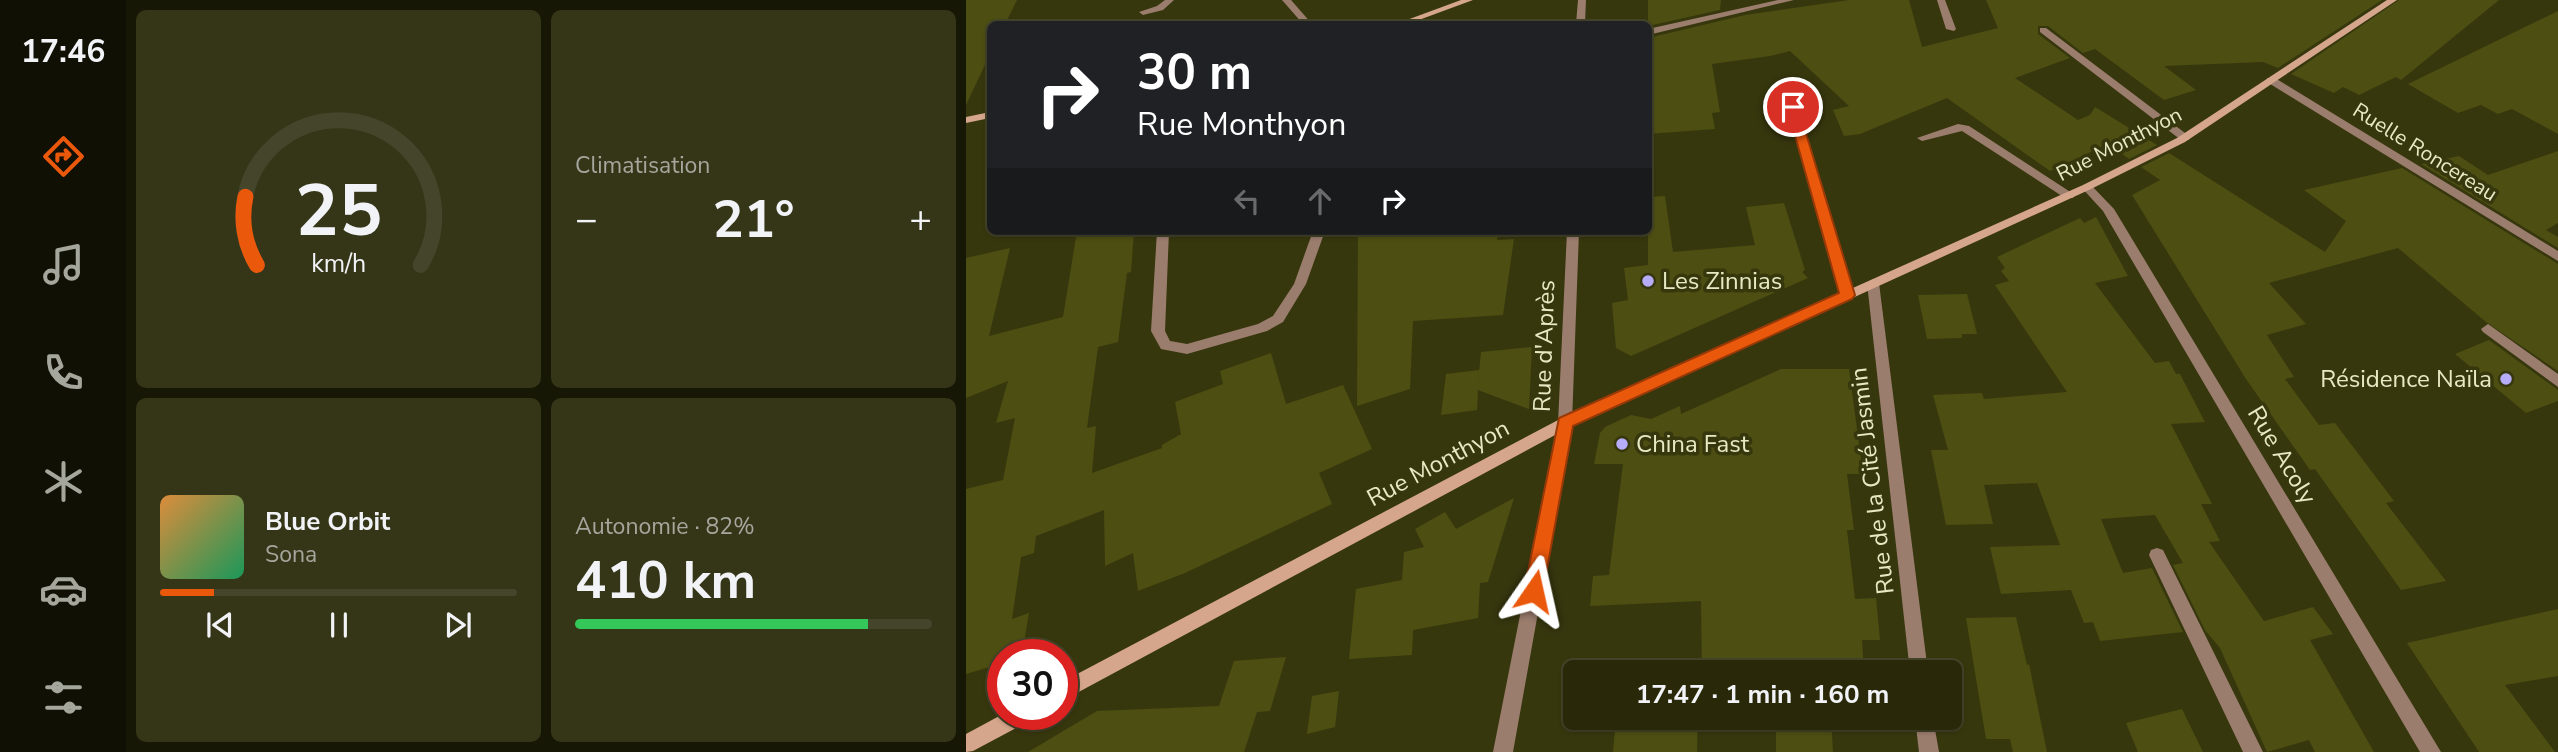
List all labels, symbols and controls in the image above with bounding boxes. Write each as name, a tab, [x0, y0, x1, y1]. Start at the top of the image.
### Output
text: 17:46	[21, 30, 105, 73]
text: 30 m	[1137, 39, 1252, 106]
icon: right	[1022, 49, 1113, 140]
pin	[1763, 77, 1823, 137]
icon: arrive	[1774, 88, 1812, 126]
street label: Ruelle Roncereau	[2347, 96, 2503, 208]
street label: Rue Monthyon	[2051, 100, 2187, 188]
text: Rue Monthyon	[1137, 103, 1346, 146]
icon: directions	[39, 132, 88, 181]
text: Climatisation	[575, 150, 710, 181]
text: 25	[295, 161, 382, 261]
icon: left	[1228, 182, 1266, 220]
icon: ahead	[1301, 182, 1339, 220]
icon: right	[1374, 182, 1412, 220]
text: 21°	[712, 184, 795, 255]
text: −	[575, 194, 598, 245]
text: +	[909, 194, 932, 245]
icon: music	[39, 240, 88, 289]
text: km/h	[311, 247, 366, 281]
place label: Les Zinnias	[1662, 265, 1782, 297]
marker: Les Zinnias	[1640, 273, 1656, 289]
street label: Rue d'Après	[1526, 279, 1562, 413]
icon: phone	[39, 348, 88, 397]
place label: Résidence Naïla	[2320, 363, 2492, 395]
street label: Rue de la Cité Jasmin	[1842, 366, 1902, 596]
marker: Résidence Naïla	[2498, 371, 2514, 387]
street label: Rue Acoly	[2240, 400, 2324, 511]
street label: Rue Monthyon	[1361, 412, 1515, 514]
place label: China Fast	[1636, 428, 1750, 460]
marker: China Fast	[1614, 436, 1630, 452]
icon: climate	[39, 457, 88, 506]
text: Blue Orbit	[265, 504, 390, 539]
text: Autonomie · 82%	[575, 511, 755, 542]
text: Sona	[265, 539, 317, 570]
text: 410 km	[575, 545, 756, 616]
position arrow	[1497, 554, 1571, 628]
icon: car	[39, 565, 88, 614]
icon: previous	[201, 606, 239, 644]
icon: pause	[320, 606, 358, 644]
icon: next	[439, 606, 477, 644]
speed limit sign: 30	[987, 639, 1078, 730]
icon: filters	[39, 673, 88, 722]
text: 17:47 · 1 min · 160 m	[1636, 677, 1889, 712]

